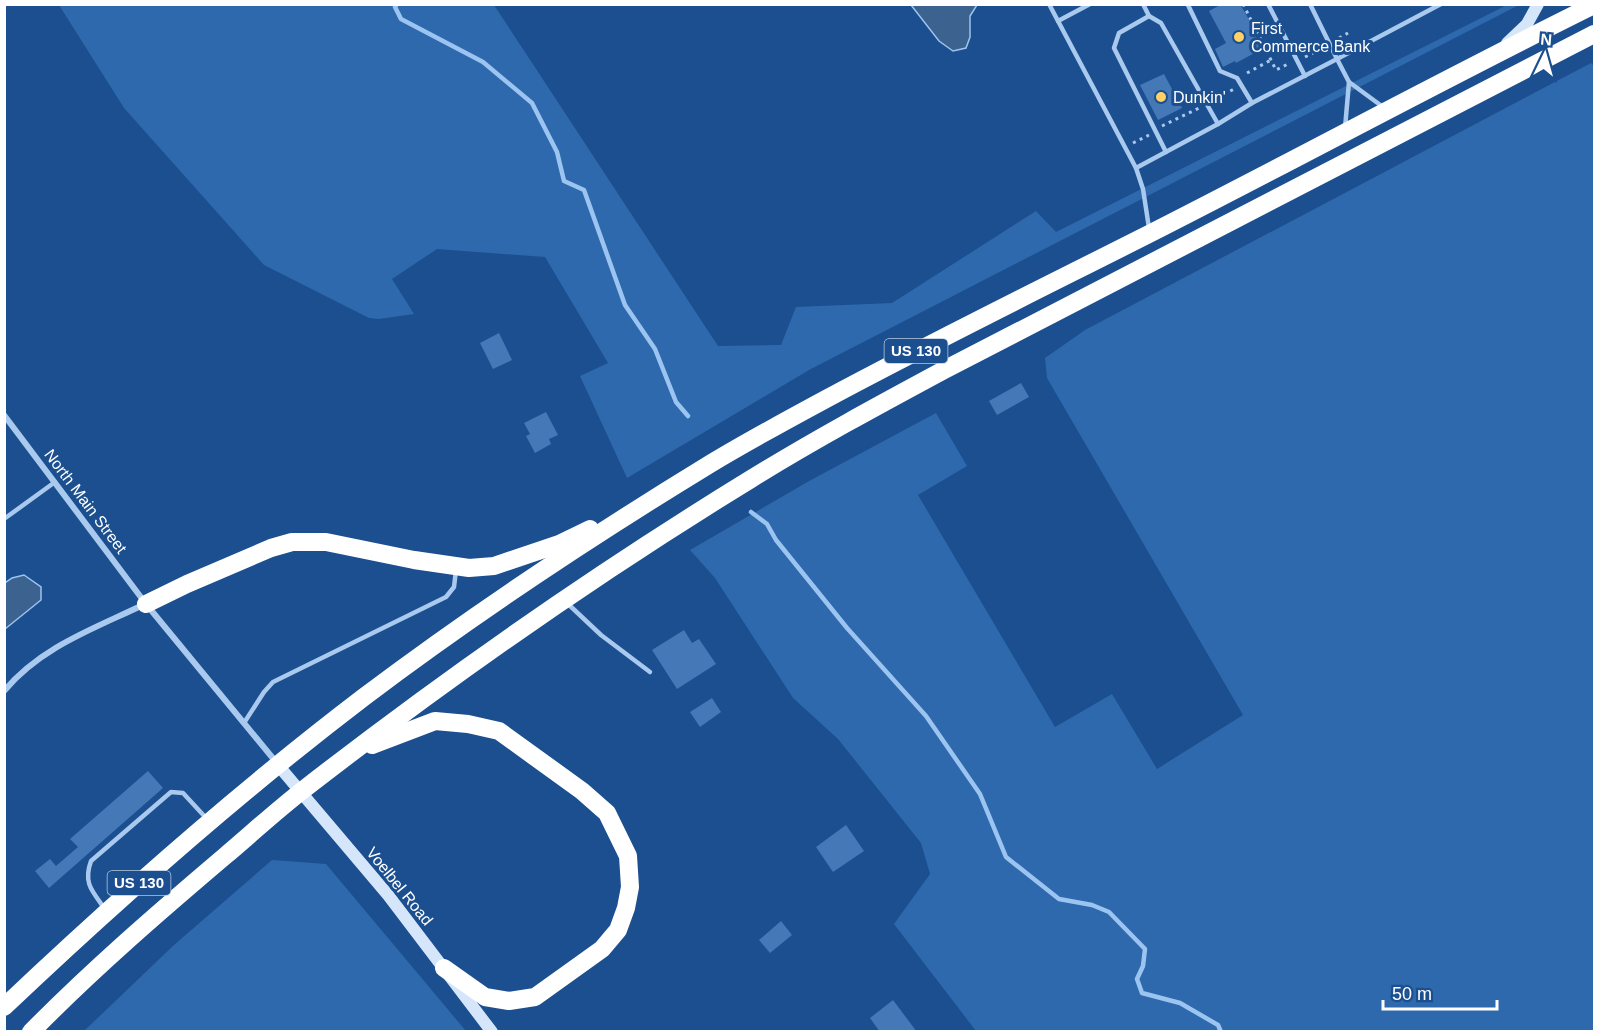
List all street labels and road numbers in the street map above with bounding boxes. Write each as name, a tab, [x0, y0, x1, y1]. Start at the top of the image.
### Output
road number: US 130	[884, 339, 948, 363]
street label: North Main Street	[41, 446, 130, 557]
street label: Voelbel Road	[363, 844, 436, 929]
road number: US 130	[108, 871, 170, 895]

